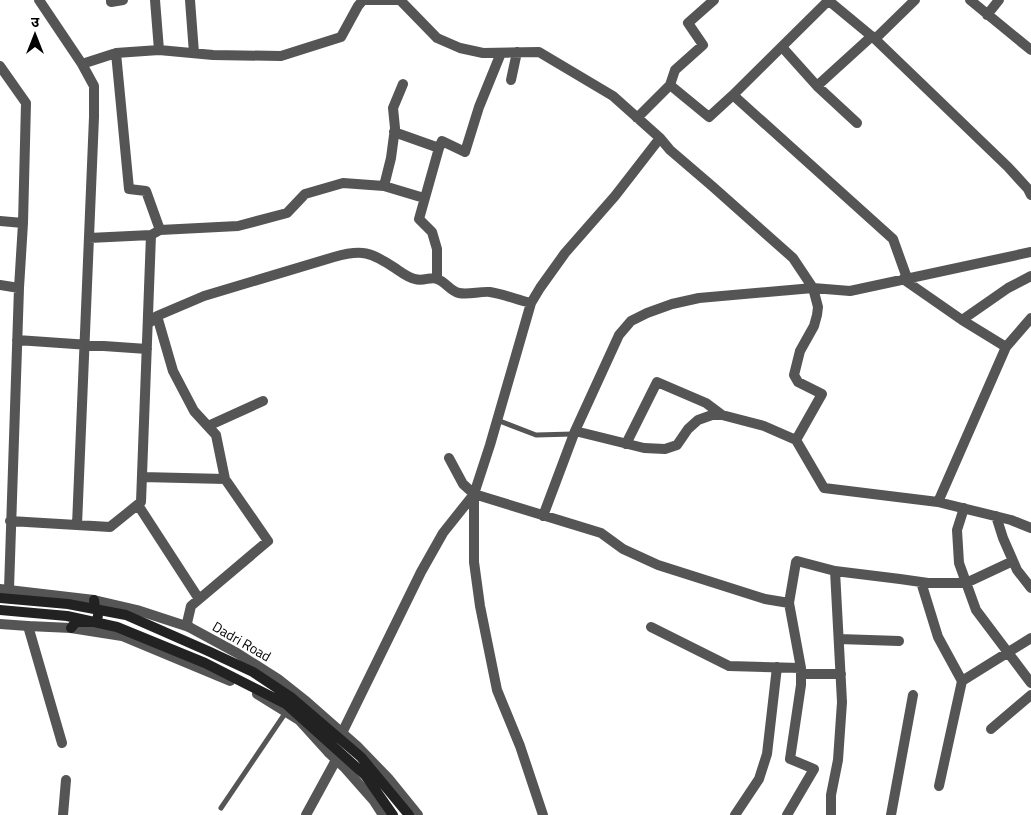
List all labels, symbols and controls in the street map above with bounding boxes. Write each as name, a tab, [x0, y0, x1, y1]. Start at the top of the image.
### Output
north arrow	[10, 10, 60, 60]
text: उ	[31, 11, 40, 32]
street label: Dadri Road	[209, 616, 275, 666]

